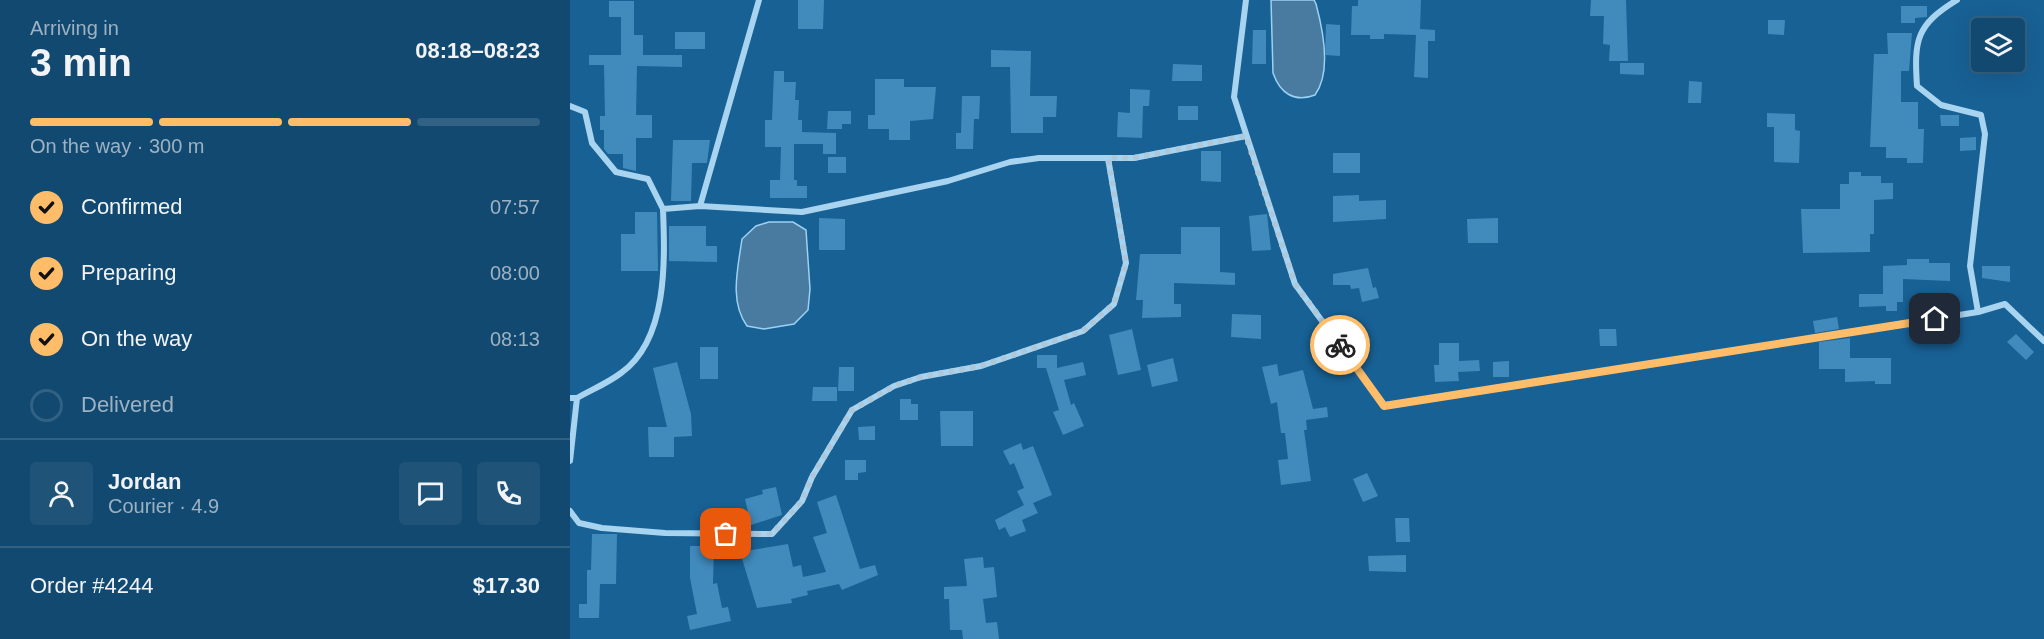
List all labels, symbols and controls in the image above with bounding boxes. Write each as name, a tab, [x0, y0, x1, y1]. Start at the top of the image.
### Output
text: Arriving in	[30, 17, 119, 39]
map controls	[1971, 18, 2025, 72]
button: layers	[1971, 18, 2025, 72]
text: 08:18–08:23	[415, 38, 540, 63]
text: 3 min	[30, 41, 132, 84]
text: On the way · 300 m	[30, 135, 205, 157]
icon: check	[30, 191, 63, 224]
text: Confirmed	[81, 194, 182, 219]
text: 07:57	[490, 196, 540, 218]
icon: check	[30, 257, 63, 290]
text: Preparing	[81, 260, 176, 285]
text: 08:00	[490, 262, 540, 284]
pin	[1909, 293, 1960, 344]
icon: home	[1918, 302, 1951, 335]
courier	[1310, 315, 1370, 375]
icon: check	[30, 323, 63, 356]
text: On the way	[81, 326, 192, 351]
text: 08:13	[490, 328, 540, 350]
icon: bike	[1324, 329, 1357, 362]
text: Delivered	[81, 392, 174, 417]
button: person	[30, 462, 93, 525]
button: chat	[399, 462, 462, 525]
button: phone	[477, 462, 540, 525]
text: Jordan	[108, 469, 181, 494]
text: Courier · 4.9	[108, 495, 219, 517]
pin	[700, 508, 751, 559]
icon: bag	[709, 517, 742, 550]
text: Order #4244	[30, 573, 154, 598]
text: $17.30	[473, 573, 540, 598]

